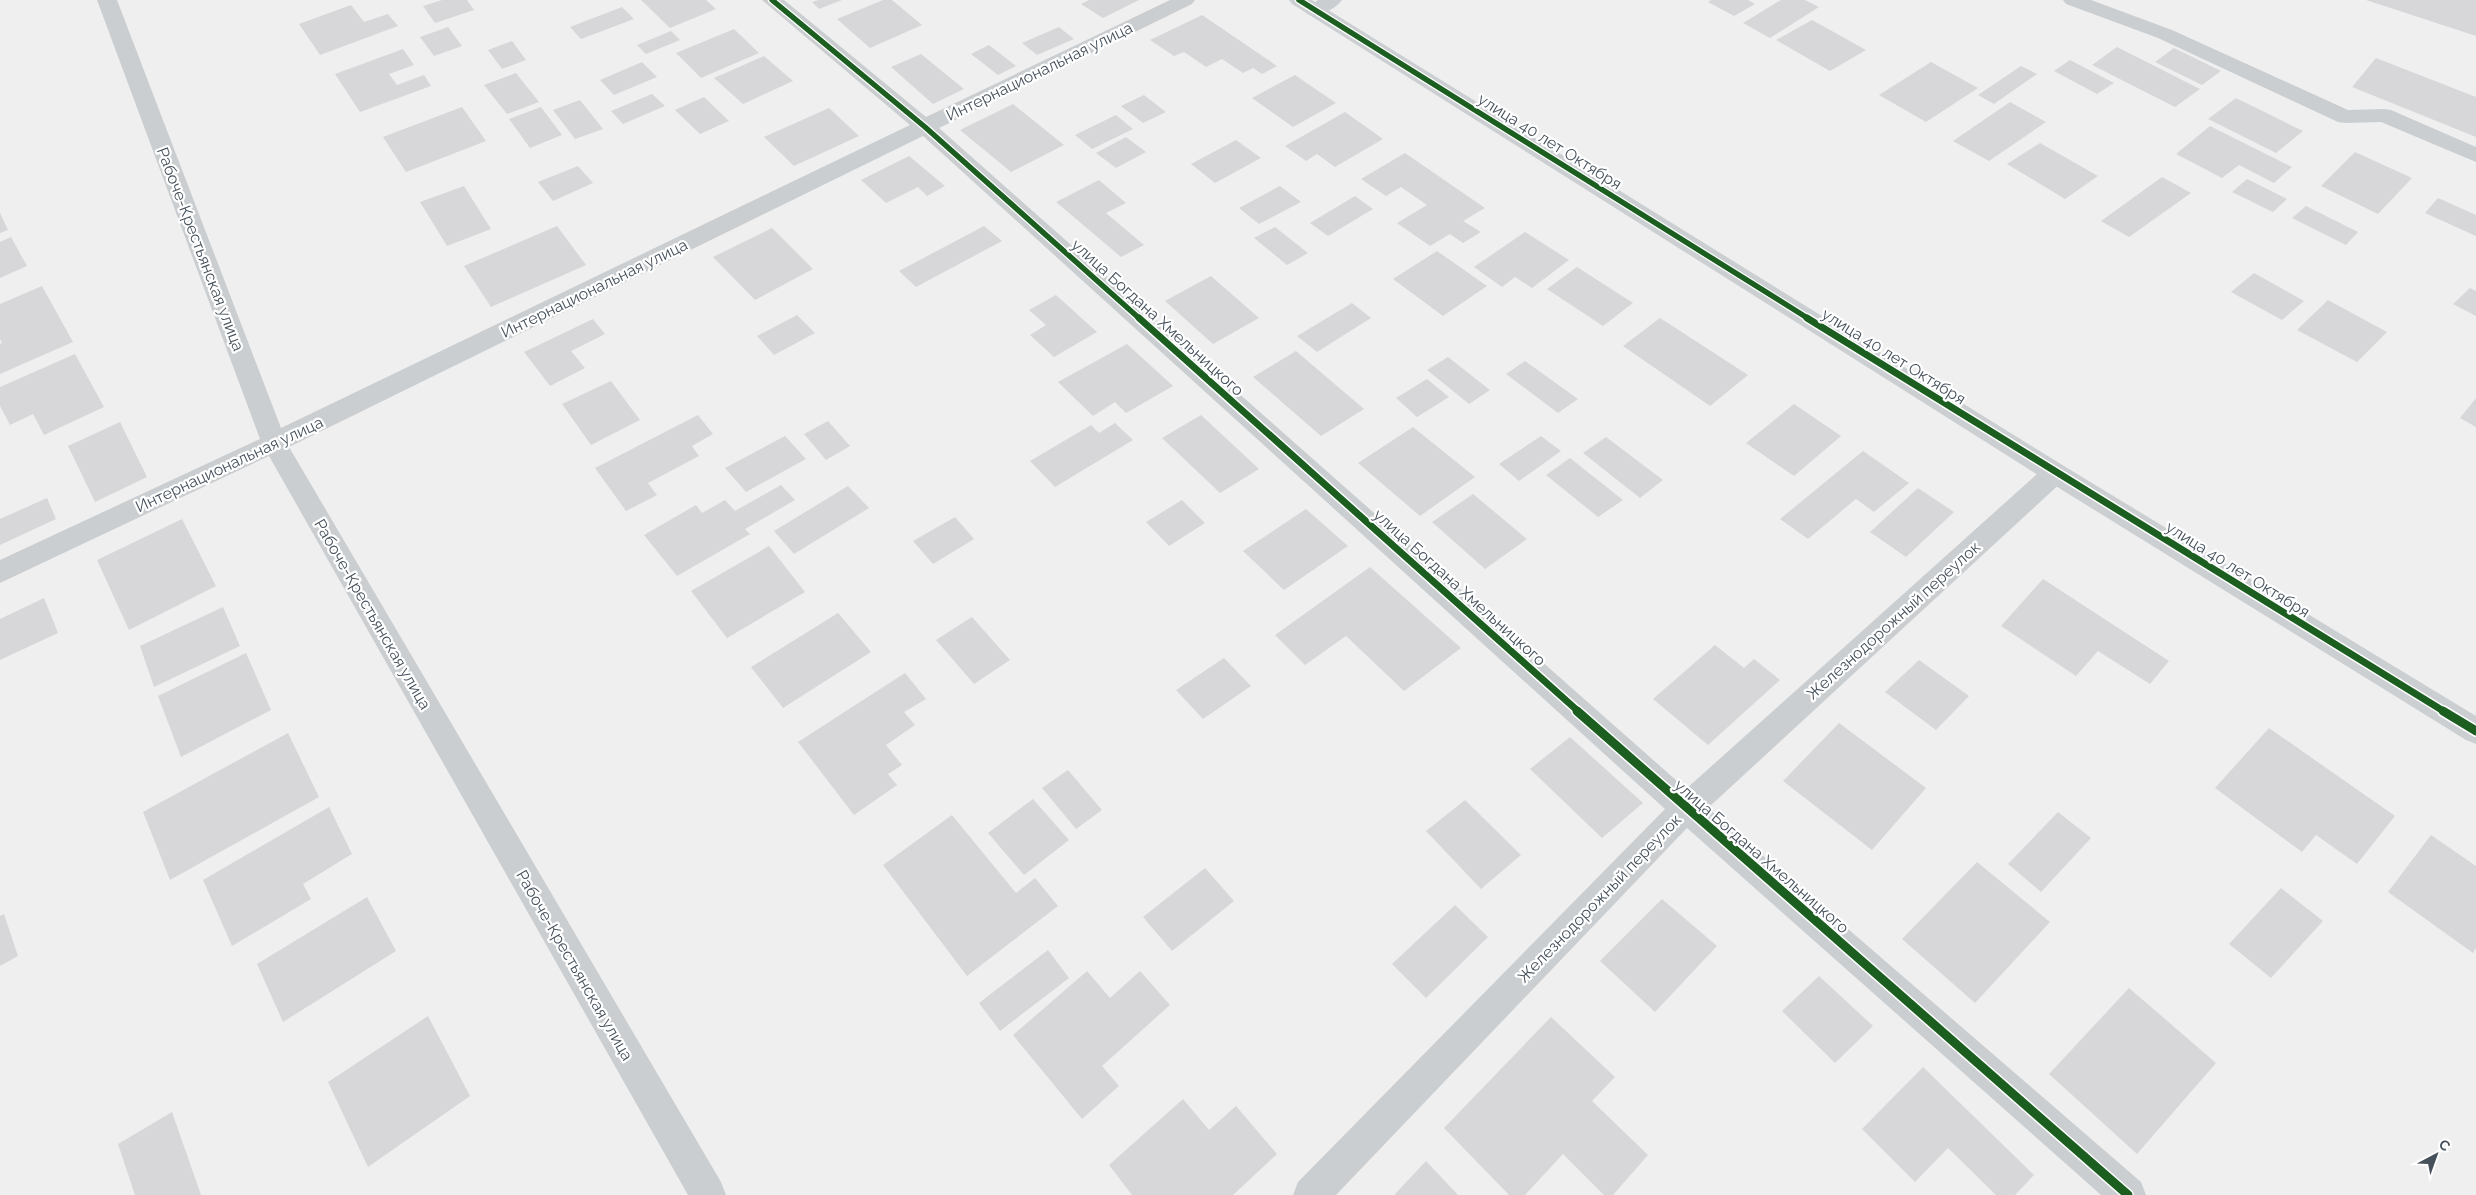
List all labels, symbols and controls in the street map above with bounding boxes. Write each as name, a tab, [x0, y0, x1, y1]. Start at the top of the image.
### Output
street label: Интернациональная улица	[943, 18, 1135, 125]
street label: улица 40 лет Октября	[1474, 89, 1625, 193]
street label: Рабоче-Крестьянская улица	[153, 145, 248, 354]
street label: Интернациональная улица	[498, 235, 690, 342]
street label: улица Богдана Хмельницкого	[1068, 235, 1248, 400]
street label: улица 40 лет Октября	[1818, 304, 1969, 408]
street label: Интернациональная улица	[132, 413, 326, 516]
street label: улица Богдана Хмельницкого	[1370, 505, 1550, 670]
street label: Рабоче-Крестьянская улица	[310, 516, 435, 713]
street label: улица 40 лет Октября	[2162, 517, 2313, 621]
street label: Железнодорожный переулок	[1803, 537, 1984, 703]
street label: улица Богдана Хмельницкого	[1671, 775, 1853, 937]
street label: Железнодорожный переулок	[1514, 810, 1685, 987]
street label: Рабоче-Крестьянская улица	[512, 867, 637, 1064]
north arrow	[2411, 1130, 2461, 1180]
text: С	[2436, 1136, 2454, 1155]

